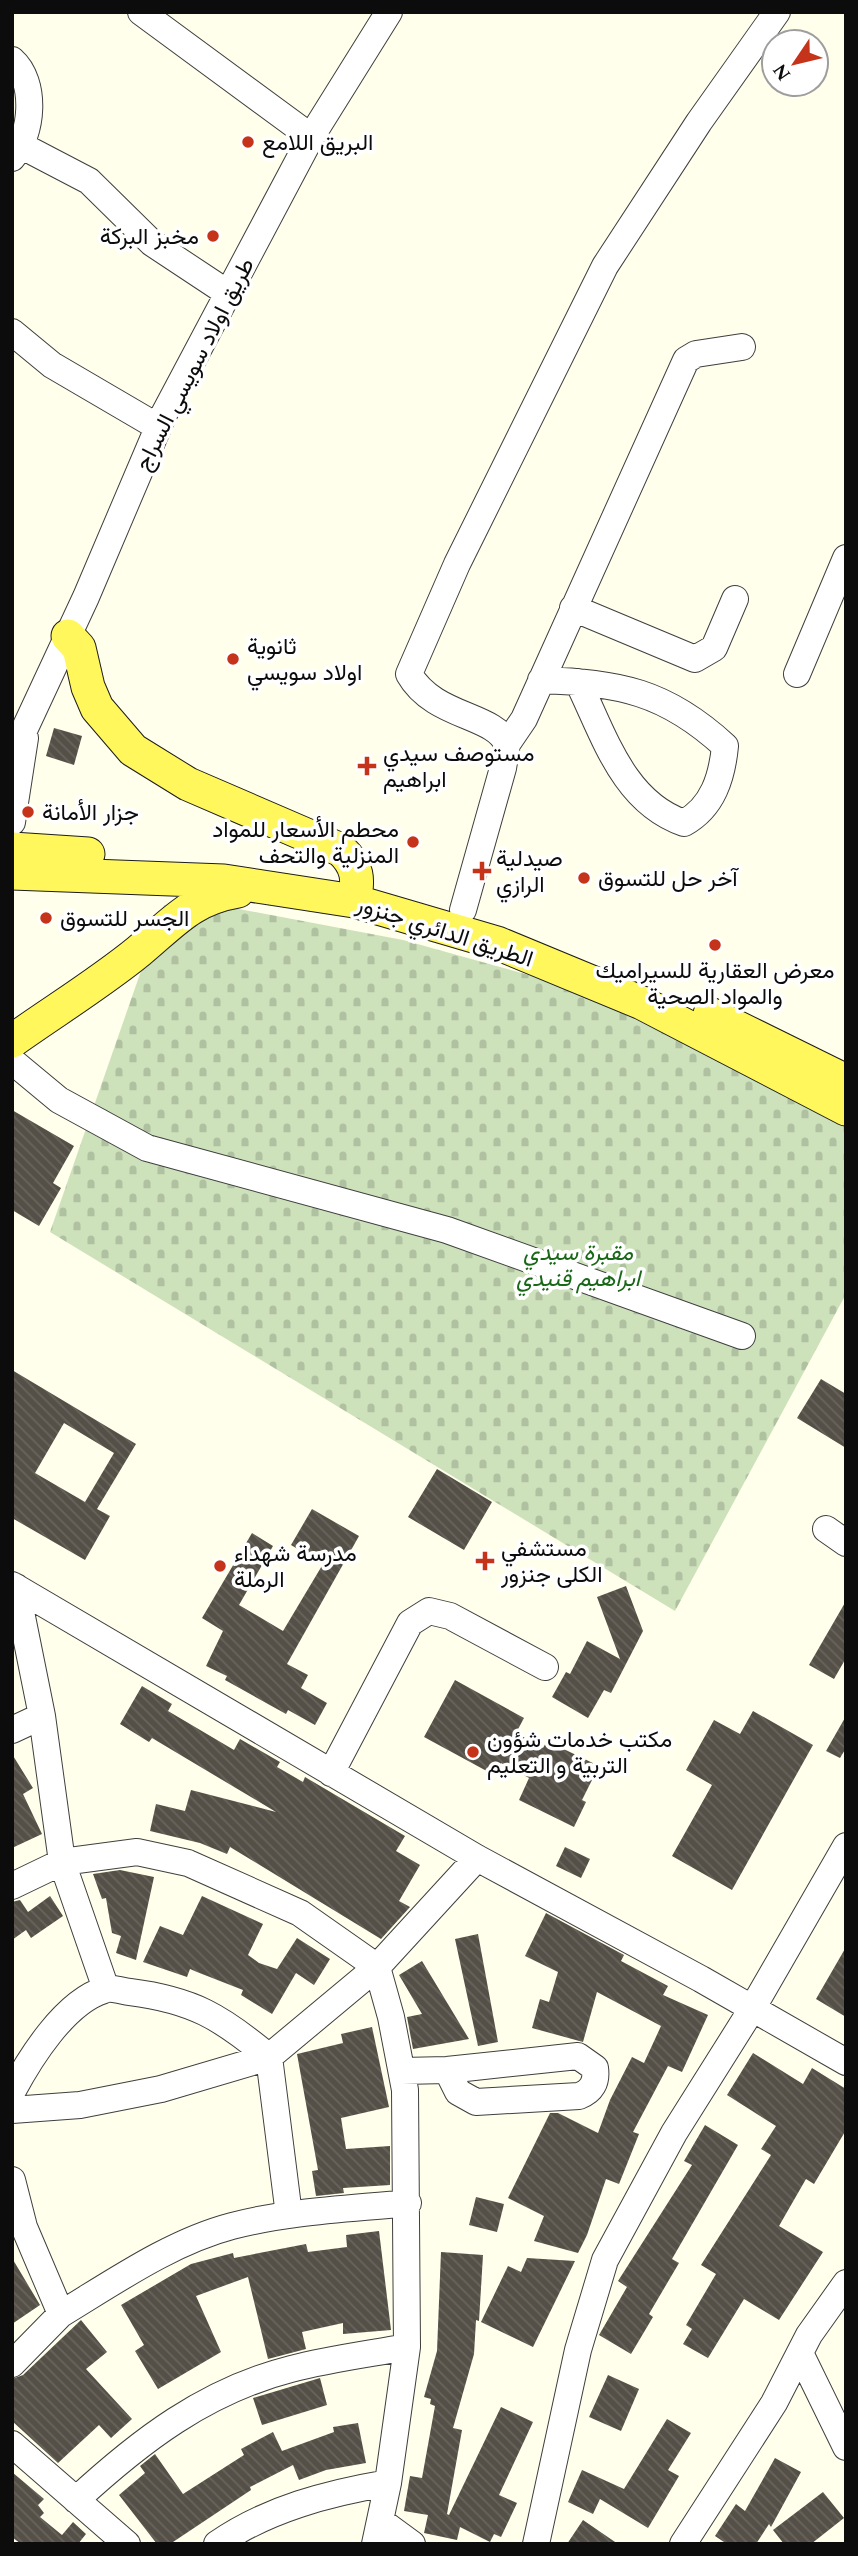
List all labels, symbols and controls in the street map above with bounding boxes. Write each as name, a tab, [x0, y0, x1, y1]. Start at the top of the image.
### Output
north arrow	[760, 28, 830, 98]
text: N	[766, 57, 799, 87]
place label: البريق اللامع	[262, 126, 373, 161]
marker: البريق اللامع	[240, 134, 256, 150]
place label: مخبز البركة	[100, 220, 199, 255]
marker: مخبز البركة	[205, 228, 221, 244]
street label: طريق اولاد سويسي السراج	[126, 252, 264, 477]
place label: ثانوية اولاد سويسي	[247, 630, 362, 691]
marker: ثانوية اولاد سويسي	[225, 651, 241, 667]
place label: مستوصف سيدي ابراهيم	[383, 737, 534, 798]
marker: مستوصف سيدي ابراهيم	[357, 756, 377, 776]
place label: جزار الأمانة	[42, 796, 139, 831]
marker: جزار الأمانة	[20, 804, 36, 820]
place label: محطم الأسعار للمواد المنزلية والتحف	[212, 813, 399, 874]
marker: محطم الأسعار للمواد المنزلية والتحف	[405, 834, 421, 850]
place label: صيدلية الرازي	[496, 842, 563, 903]
place label: آخر حل للتسوق	[598, 862, 739, 897]
marker: صيدلية الرازي	[474, 863, 490, 879]
marker: آخر حل للتسوق	[576, 870, 592, 886]
street label: الطريق الدائري جنزور	[351, 887, 538, 978]
place label: الجسر للتسوق	[60, 902, 189, 937]
marker: الجسر للتسوق	[38, 910, 54, 926]
marker: معرض العقارية للسيراميك والمواد الصحية	[707, 937, 723, 953]
place label: معرض العقارية للسيراميك والمواد الصحية	[596, 954, 834, 1015]
park label: مقبرة سيدي ابراهيم قنيدي	[516, 1236, 643, 1297]
place label: مستشفي الكلى جنزور	[500, 1532, 603, 1593]
place label: مدرسة شهداء الرملة	[234, 1537, 357, 1598]
marker: مستشفي الكلى جنزور	[475, 1551, 495, 1571]
marker: مدرسة شهداء الرملة	[212, 1558, 228, 1574]
place label: مكتب خدمات شؤون التربية و التعليم	[487, 1723, 672, 1784]
marker: مكتب خدمات شؤون التربية و التعليم	[465, 1744, 481, 1760]

